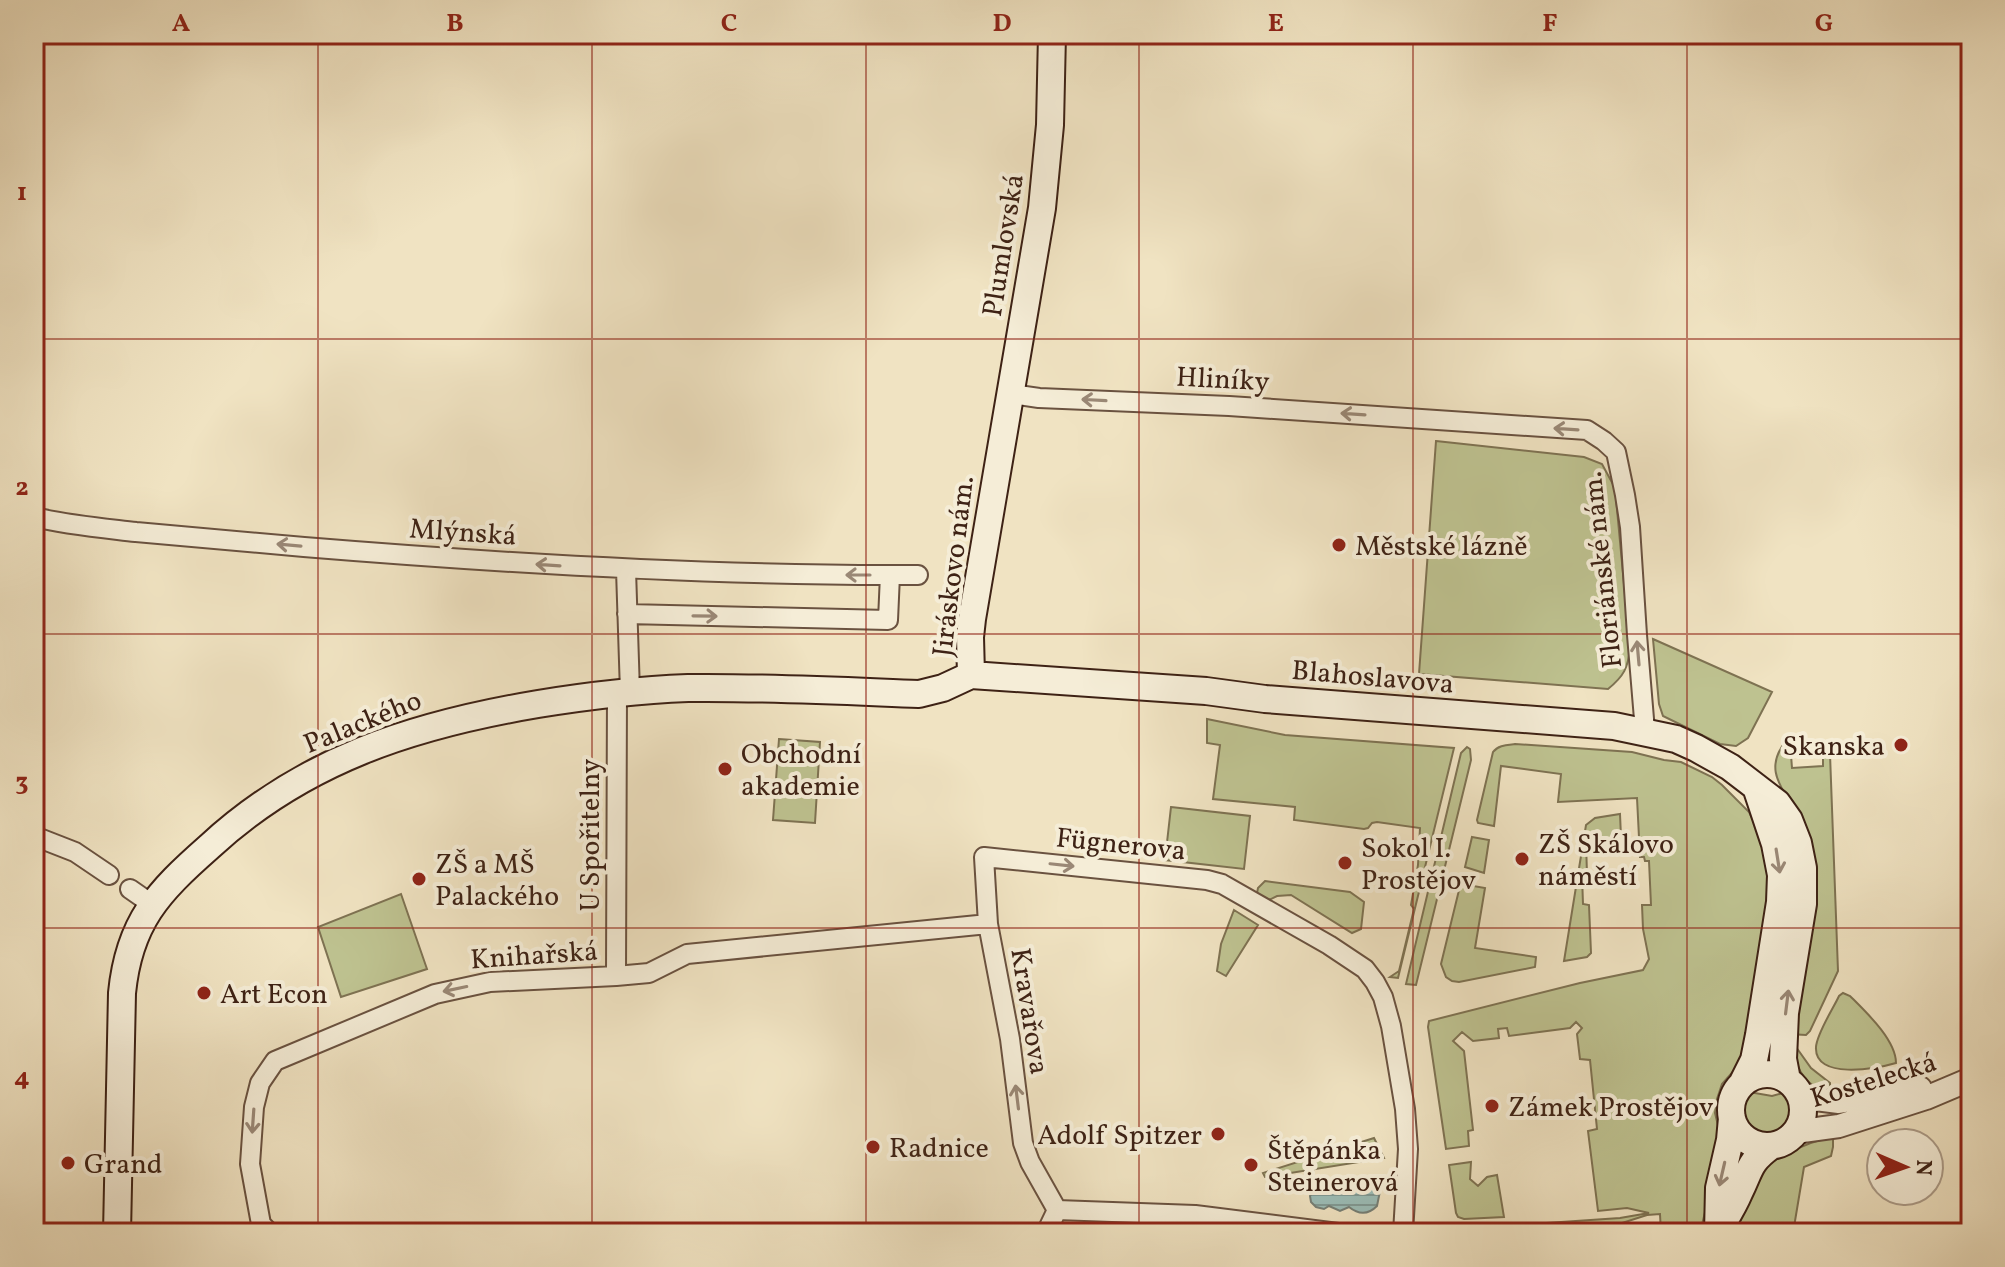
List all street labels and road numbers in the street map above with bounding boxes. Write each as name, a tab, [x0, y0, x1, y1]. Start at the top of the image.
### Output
street label: Plumlovská	[974, 171, 1035, 320]
street label: Hliníky	[1175, 359, 1271, 402]
street label: Floriánské nám.	[1574, 469, 1633, 670]
street label: Jiráskovo nám.	[924, 474, 985, 659]
street label: Mlýnská	[408, 510, 518, 557]
street label: Blahoslavova	[1290, 652, 1456, 705]
street label: Palackého	[298, 682, 428, 765]
street label: U Spořitelny	[572, 759, 611, 912]
street label: Fügnerova	[1054, 819, 1188, 872]
street label: Knihařská	[469, 933, 599, 980]
street label: Kravařova	[999, 945, 1058, 1077]
street label: Kostelecká	[1806, 1044, 1942, 1119]

